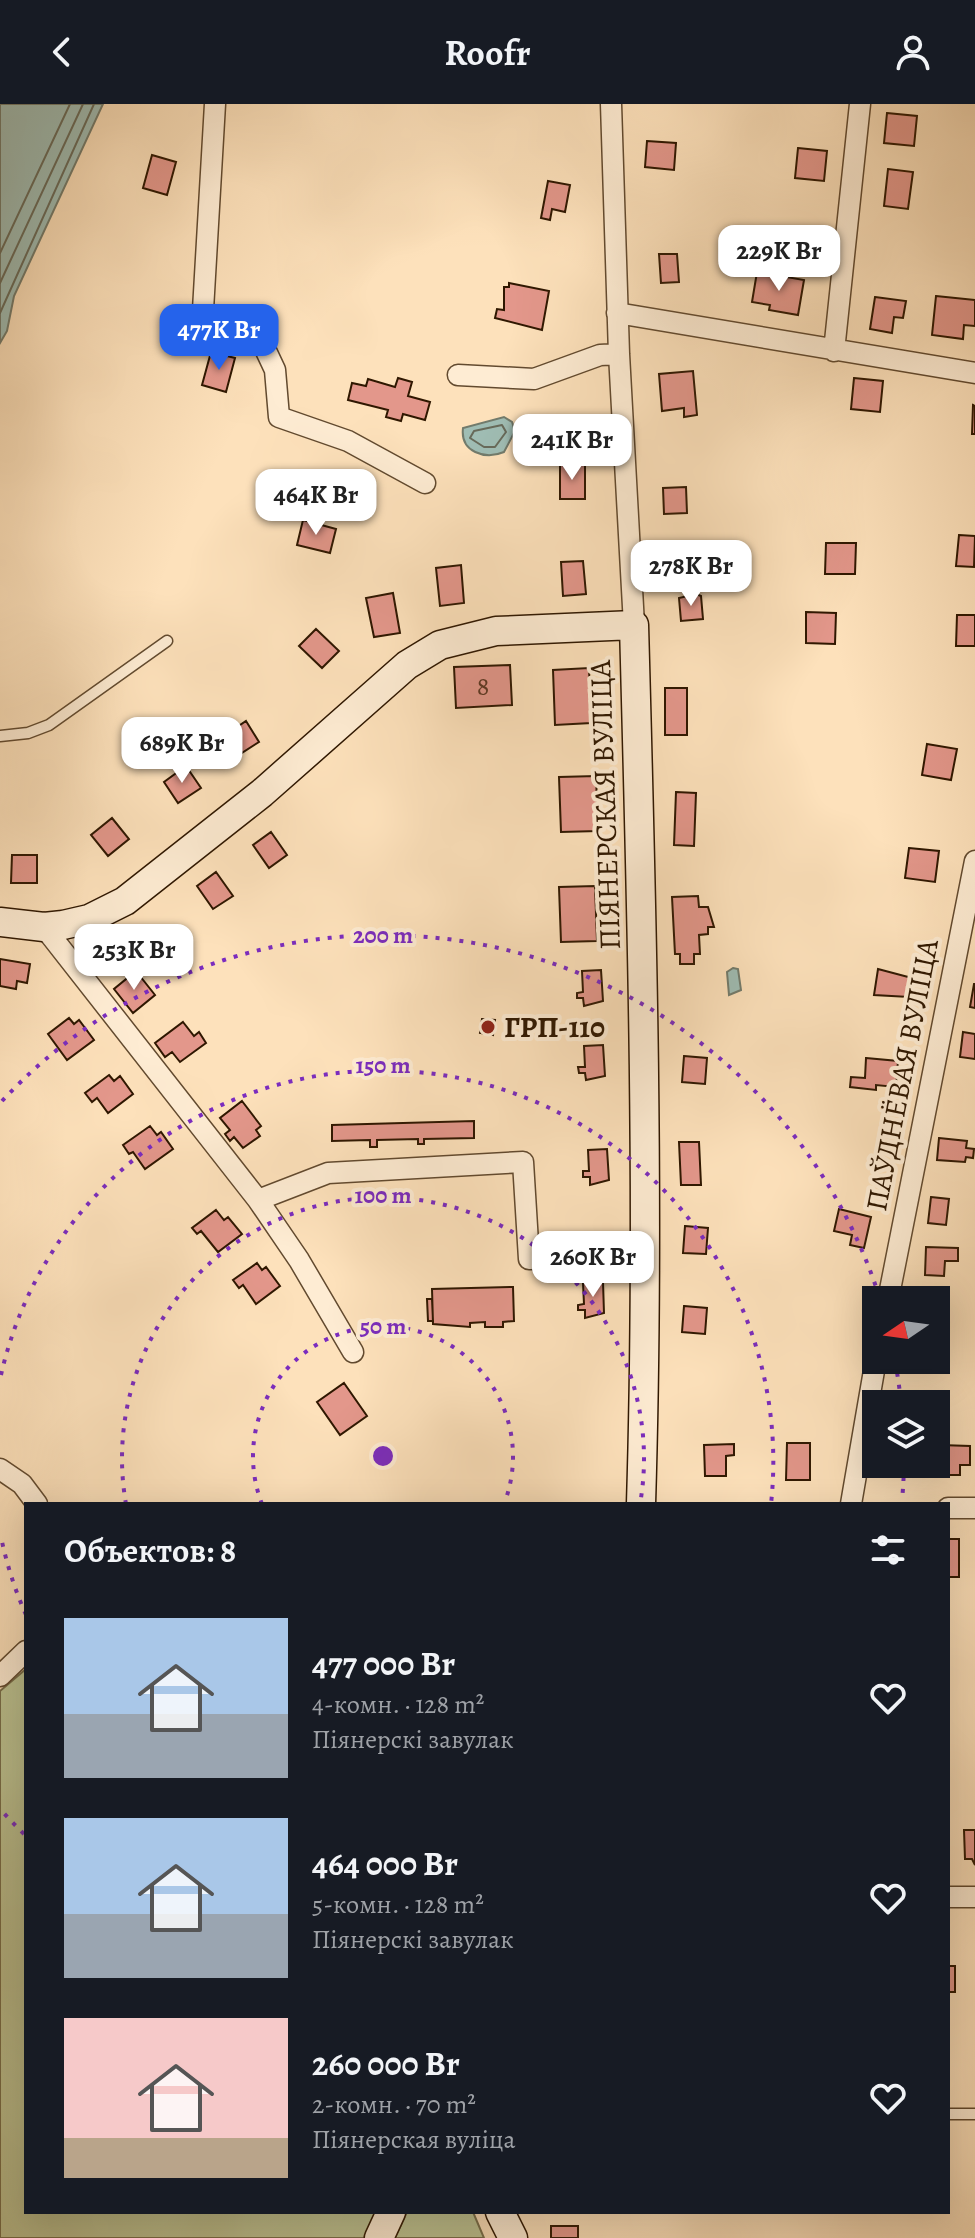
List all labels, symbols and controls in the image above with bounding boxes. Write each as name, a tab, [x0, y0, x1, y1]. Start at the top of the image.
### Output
text: Roofr	[444, 28, 531, 77]
icon: back	[40, 30, 84, 74]
icon: person	[891, 30, 935, 74]
pin: 229K Br	[705, 225, 853, 293]
text: 229K Br	[736, 233, 822, 268]
pin: 477K Br	[145, 304, 293, 372]
text: 477K Br	[178, 312, 260, 347]
pin: 241K Br	[498, 414, 646, 482]
text: 241K Br	[531, 422, 613, 457]
pin: 464K Br	[242, 469, 390, 537]
text: 464K Br	[273, 477, 359, 512]
pin: 278K Br	[617, 540, 765, 608]
text: 278K Br	[649, 548, 733, 583]
street label: ПІЯНЕРСКАЯ ВУЛІЦА	[580, 659, 630, 951]
house number: 8	[477, 669, 489, 704]
pin: 689K Br	[108, 717, 256, 785]
text: 689K Br	[139, 725, 225, 760]
text: 200 m	[353, 919, 413, 951]
pin: 253K Br	[60, 924, 208, 992]
text: 253K Br	[92, 932, 176, 967]
street label: ПАЎДНЁВАЯ ВУЛІЦА	[856, 935, 948, 1214]
place label: ГРП-110	[504, 1007, 605, 1047]
marker: ГРП-110	[479, 1018, 497, 1036]
text: 150 m	[355, 1049, 411, 1081]
text: 100 m	[354, 1179, 412, 1211]
pin: 260K Br	[519, 1231, 667, 1299]
text: 260K Br	[550, 1239, 636, 1274]
north arrow	[862, 1286, 950, 1374]
map controls	[862, 1286, 950, 1478]
text: 50 m	[360, 1310, 406, 1342]
button: layers	[862, 1390, 950, 1478]
centre of rings	[369, 1442, 397, 1470]
text: Объектов: 8	[64, 1527, 236, 1574]
icon: filters	[866, 1528, 910, 1572]
text: 477 000 Br	[312, 1640, 455, 1687]
icon: home	[128, 1650, 224, 1746]
icon: heart	[866, 1676, 910, 1720]
text: 4-комн. · 128 m²	[312, 1687, 484, 1722]
text: Піянерскі завулак	[312, 1722, 514, 1757]
text: 464 000 Br	[312, 1840, 458, 1887]
icon: home	[128, 1850, 224, 1946]
icon: heart	[866, 1876, 910, 1920]
text: 5-комн. · 128 m²	[312, 1887, 484, 1922]
text: Піянерскі завулак	[312, 1922, 514, 1957]
text: 260 000 Br	[312, 2040, 460, 2087]
icon: home	[128, 2050, 224, 2146]
icon: heart	[866, 2076, 910, 2120]
text: 2-комн. · 70 m²	[312, 2087, 476, 2122]
text: Піянерская вуліца	[312, 2122, 516, 2157]

